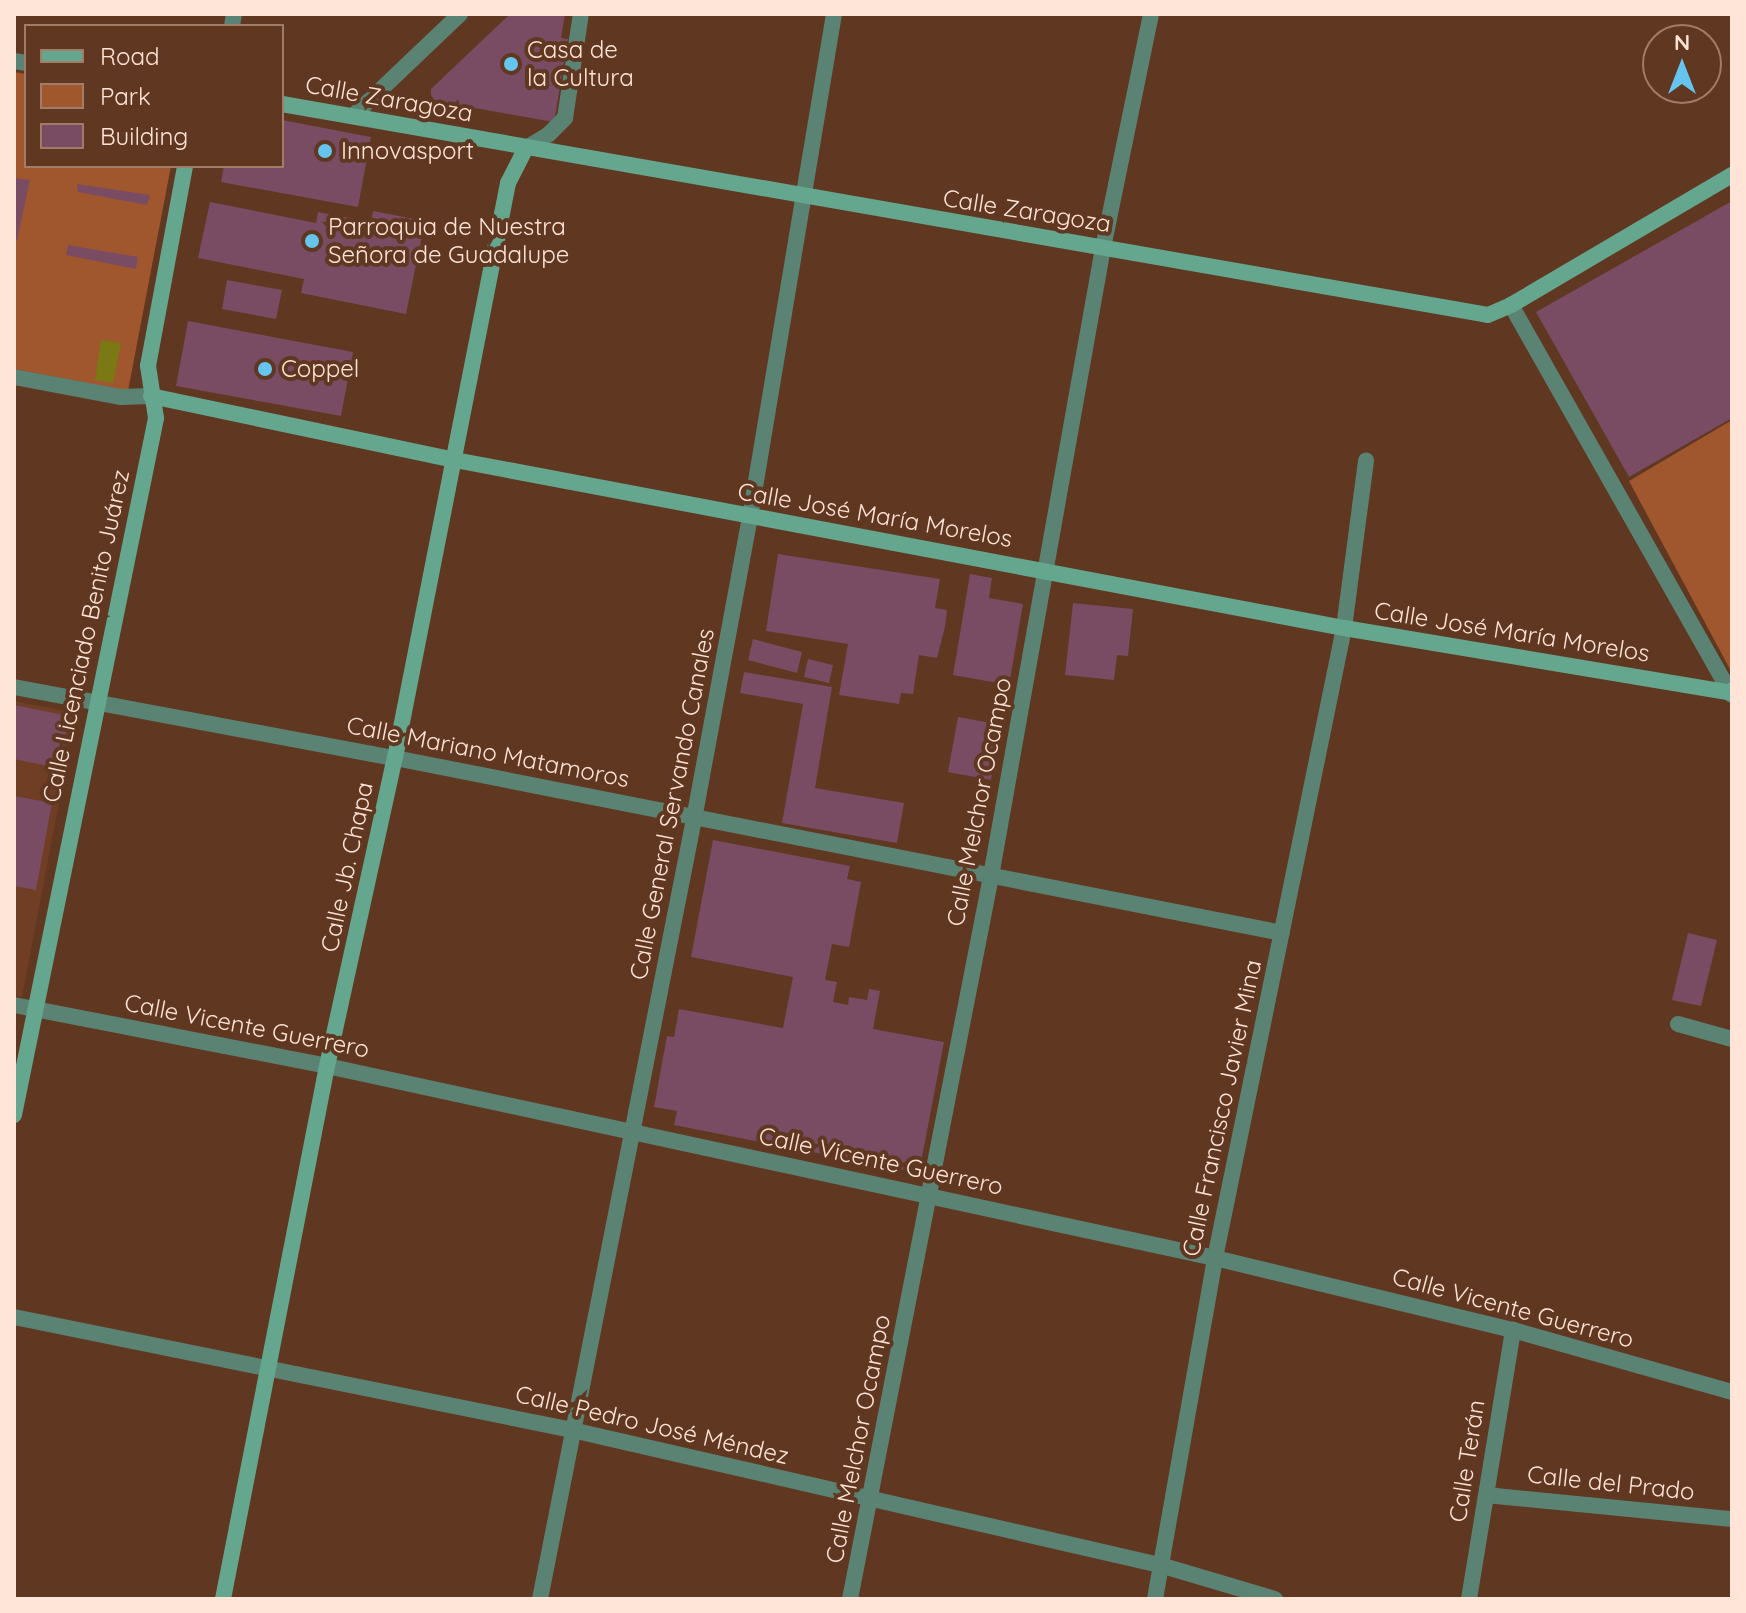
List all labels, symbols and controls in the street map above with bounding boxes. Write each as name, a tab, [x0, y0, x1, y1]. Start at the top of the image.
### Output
legend	[24, 24, 284, 168]
north arrow	[1642, 24, 1722, 104]
text: N	[1674, 28, 1690, 56]
place label: Casa de la Cultura	[527, 36, 634, 92]
text: Road	[100, 41, 160, 71]
marker: Casa de la Cultura	[502, 55, 520, 73]
street label: Calle Zaragoza	[303, 70, 475, 128]
text: Park	[100, 81, 151, 111]
text: Building	[100, 121, 188, 151]
place label: Innovasport	[341, 137, 474, 165]
marker: Innovasport	[316, 142, 334, 160]
street label: Calle Zaragoza	[941, 184, 1113, 238]
place label: Parroquia de Nuestra Señora de Guadalupe	[328, 213, 569, 269]
marker: Parroquia de Nuestra Señora de Guadalupe	[303, 232, 321, 250]
place label: Coppel	[281, 355, 359, 383]
marker: Coppel	[256, 360, 274, 378]
street label: Calle Licenciado Benito Juárez	[37, 467, 135, 805]
street label: Calle José María Morelos	[735, 477, 1015, 553]
street label: Calle José María Morelos	[1372, 596, 1652, 668]
street label: Calle General Servando Canales	[624, 626, 720, 982]
street label: Calle Melchor Ocampo	[941, 675, 1017, 929]
street label: Calle Mariano Matamoros	[344, 710, 632, 794]
street label: Calle Jb. Chapa	[315, 779, 379, 955]
street label: Calle Francisco Javier Mina	[1176, 957, 1268, 1259]
street label: Calle Vicente Guerrero	[122, 988, 372, 1064]
street label: Calle Vicente Guerrero	[756, 1121, 1006, 1201]
street label: Calle Vicente Guerrero	[1389, 1262, 1637, 1354]
street label: Calle Melchor Ocampo	[820, 1312, 896, 1566]
street label: Calle Pedro José Méndez	[513, 1380, 791, 1470]
street label: Calle Terán	[1443, 1398, 1491, 1524]
street label: Calle del Prado	[1526, 1460, 1696, 1506]

